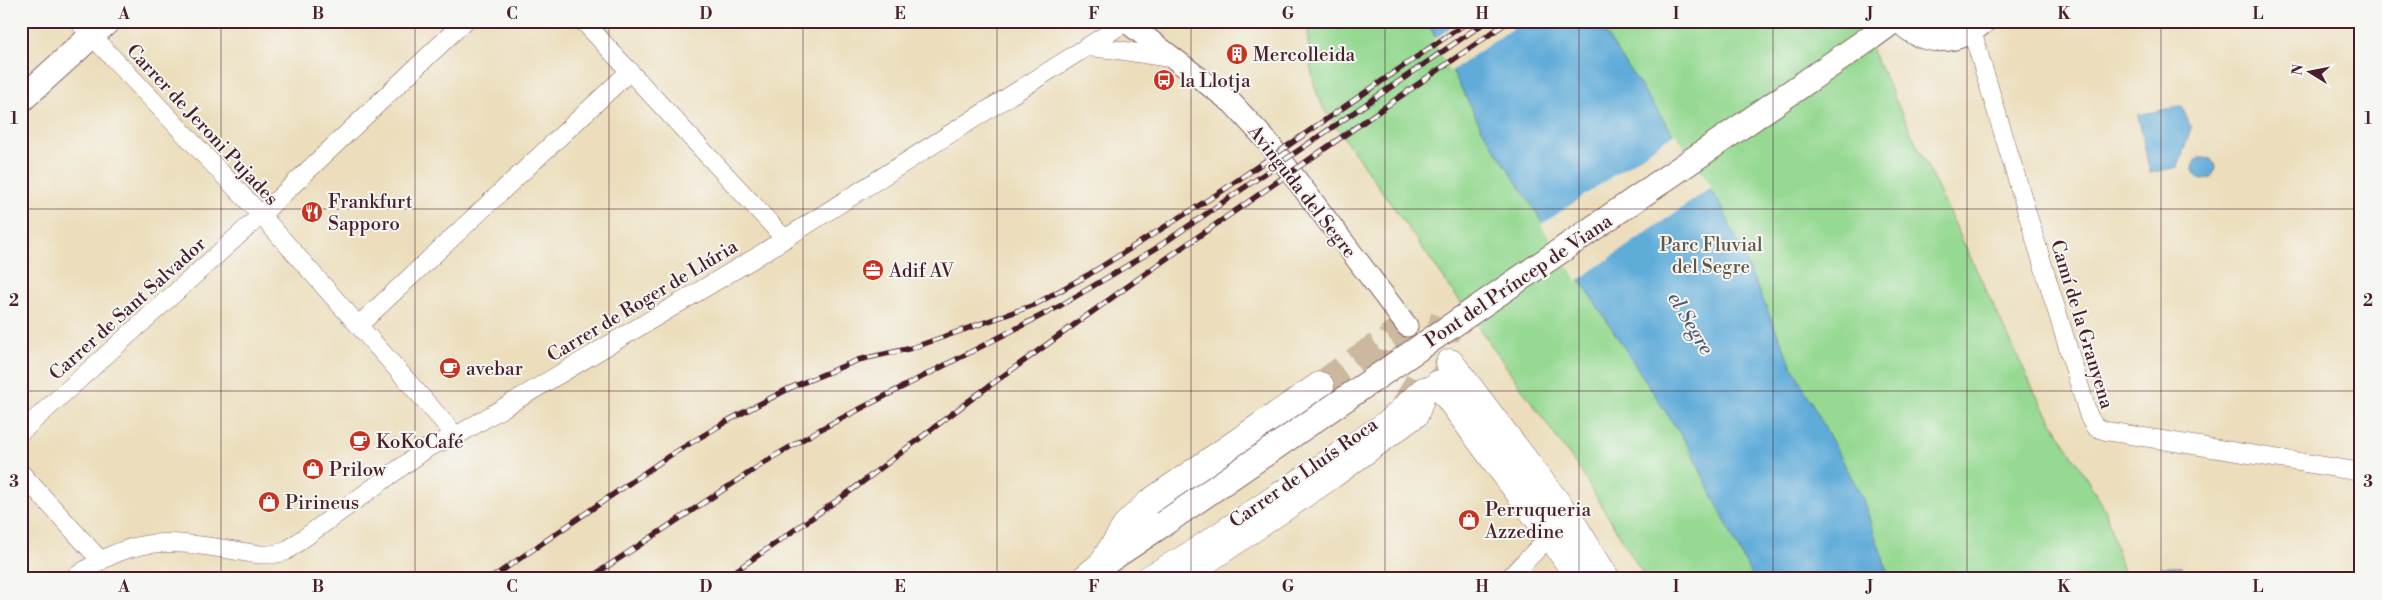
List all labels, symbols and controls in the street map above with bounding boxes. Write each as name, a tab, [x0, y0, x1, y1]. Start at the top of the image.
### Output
text: A	[117, 4, 130, 24]
text: B	[312, 4, 324, 24]
text: C	[506, 4, 518, 24]
text: D	[700, 4, 713, 24]
text: E	[894, 4, 906, 24]
text: F	[1088, 4, 1100, 24]
text: G	[1282, 4, 1295, 24]
text: H	[1475, 4, 1489, 24]
text: I	[1673, 4, 1679, 24]
text: J	[1865, 4, 1873, 24]
text: K	[2058, 4, 2072, 24]
text: L	[2253, 4, 2264, 24]
street label: Carrer de Jeroni Pujades	[121, 39, 283, 210]
building icon: Mercolleida	[1225, 42, 1249, 66]
place label: Mercolleida	[1253, 43, 1356, 67]
north arrow	[2284, 48, 2334, 98]
text: N	[2288, 63, 2308, 77]
bus stop icon: la Llotja	[1152, 68, 1176, 92]
place label: la Llotja	[1180, 69, 1251, 93]
text: 1	[10, 109, 18, 129]
text: 1	[2364, 109, 2372, 129]
street label: Avinguda del Segre	[1242, 119, 1362, 263]
place label: Frankfurt Sapporo	[328, 190, 413, 236]
restaurant icon: Frankfurt Sapporo	[300, 200, 324, 224]
street label: Pont del Príncep de Viana	[1420, 209, 1617, 353]
street label: Carrer de Sant Salvador	[44, 232, 211, 386]
park label: Parc Fluvial del Segre	[1659, 233, 1763, 279]
street label: Carrer de Roger de Llúria	[543, 234, 743, 367]
street label: Camí de la Granyena	[2045, 237, 2119, 412]
office icon: Adif AV	[861, 258, 885, 282]
place label: Adif AV	[888, 259, 954, 283]
water label: el Segre	[1661, 288, 1718, 360]
text: 2	[9, 291, 19, 311]
text: 2	[2363, 291, 2373, 311]
cafe icon: avebar	[438, 356, 462, 380]
place label: avebar	[466, 357, 523, 381]
street label: Carrer de Lluís Roca	[1225, 412, 1383, 533]
cafe icon: KoKoCafé	[348, 429, 372, 453]
place label: KoKoCafé	[376, 430, 464, 454]
shop icon: Prilow	[301, 457, 325, 481]
place label: Prilow	[329, 458, 387, 482]
text: 3	[9, 472, 19, 492]
text: 3	[2363, 472, 2373, 492]
shop icon: Pirineus	[257, 490, 281, 514]
place label: Pirineus	[285, 491, 359, 515]
place label: Perruqueria Azzedine	[1484, 498, 1592, 544]
shop icon: Perruqueria Azzedine	[1457, 508, 1481, 532]
text: A	[117, 577, 130, 597]
text: B	[312, 577, 324, 597]
text: C	[506, 577, 518, 597]
text: D	[700, 577, 713, 597]
text: E	[894, 577, 906, 597]
text: F	[1088, 577, 1100, 597]
text: G	[1282, 577, 1295, 597]
text: H	[1475, 577, 1489, 597]
text: I	[1673, 577, 1679, 597]
text: J	[1865, 577, 1873, 597]
text: K	[2058, 577, 2072, 597]
text: L	[2253, 577, 2264, 597]

